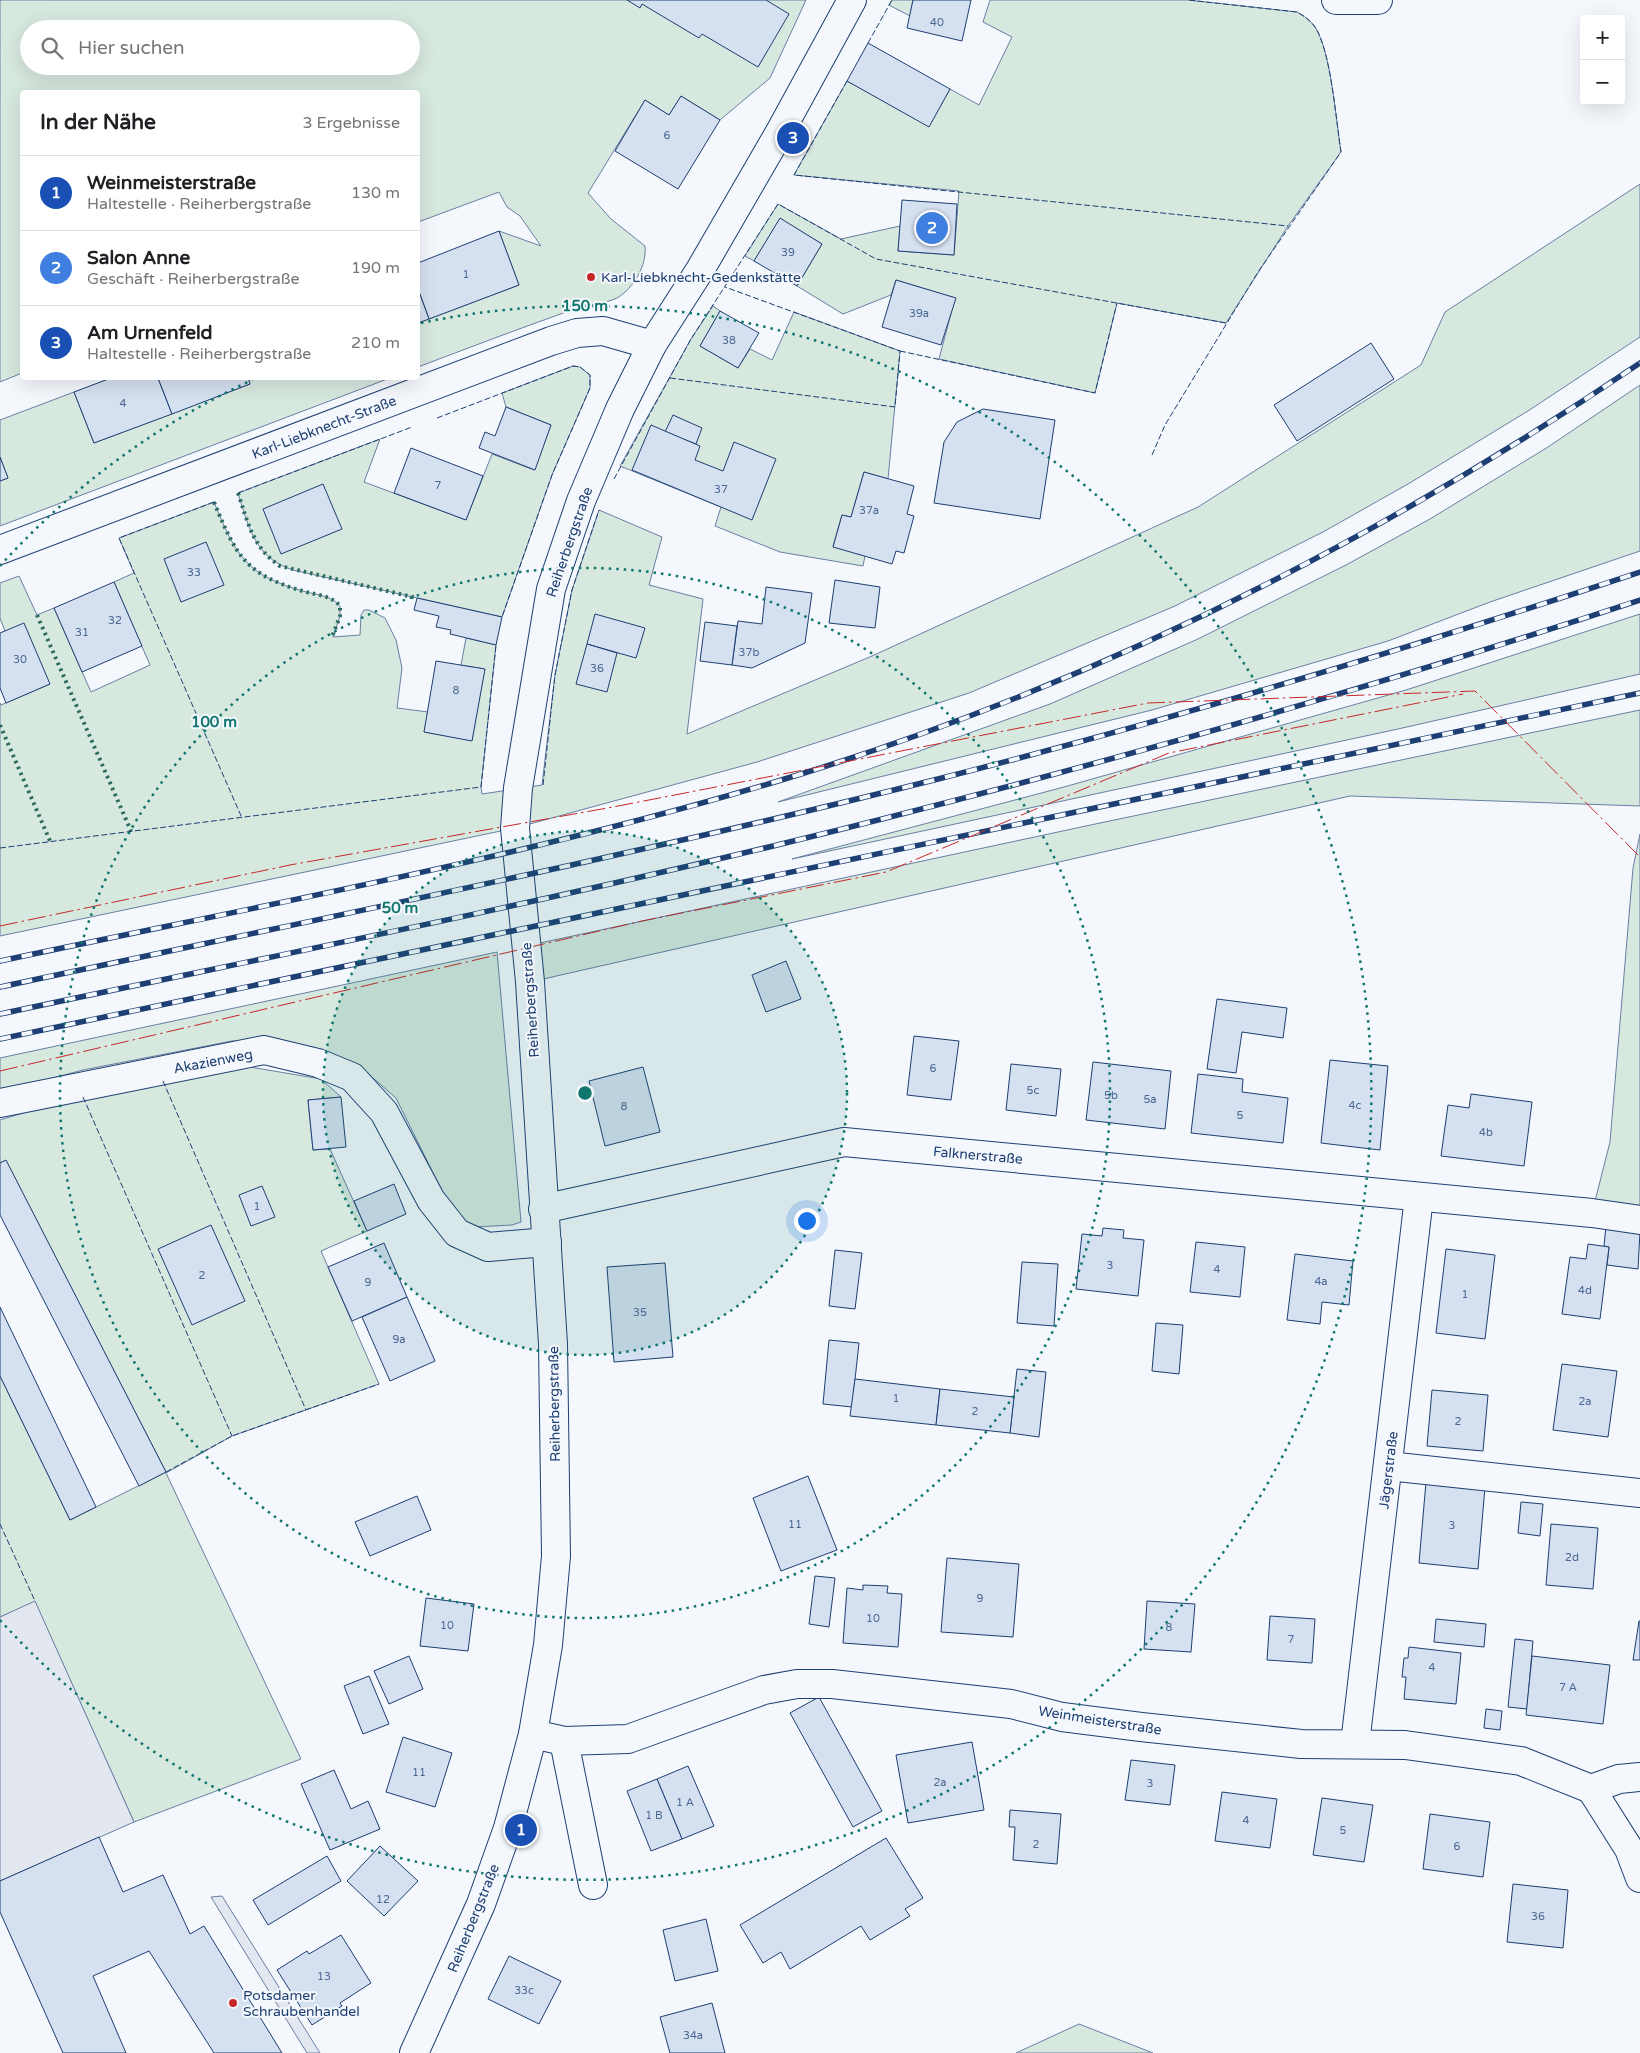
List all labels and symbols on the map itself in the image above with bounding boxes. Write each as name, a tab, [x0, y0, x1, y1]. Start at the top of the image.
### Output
house number: 40	[930, 16, 944, 29]
pin: 3	[777, 119, 809, 157]
house number: 6	[664, 129, 671, 142]
pin: 2	[916, 209, 948, 247]
house number: 39	[781, 246, 795, 259]
house number: 1	[463, 268, 469, 281]
place label: Karl-Liebknecht-Gedenkstätte	[601, 269, 801, 286]
marker: Karl-Liebknecht-Gedenkstätte	[585, 271, 597, 283]
text: 150 m	[562, 297, 608, 315]
house number: 39a	[909, 307, 929, 320]
house number: 38	[722, 334, 736, 347]
street label: Karl-Liebknecht-Straße	[250, 392, 399, 463]
house number: 4	[120, 397, 127, 410]
house number: 7	[435, 479, 442, 492]
house number: 37	[714, 483, 728, 496]
street label: Reiherbergstraße	[543, 485, 596, 600]
house number: 37a	[859, 504, 879, 517]
house number: 33	[187, 566, 201, 579]
house number: 32	[108, 614, 122, 627]
house number: 31	[75, 626, 89, 639]
house number: 37b	[739, 646, 759, 659]
house number: 30	[13, 653, 27, 666]
house number: 36	[590, 662, 604, 675]
house number: 8	[453, 684, 460, 697]
text: 100 m	[191, 713, 237, 731]
text: 50 m	[382, 899, 418, 917]
street label: Reiherbergstraße	[518, 942, 543, 1058]
street label: Akazienweg	[172, 1045, 254, 1077]
house number: 6	[930, 1062, 937, 1075]
centre of rings	[576, 1084, 594, 1102]
house number: 5c	[1027, 1084, 1040, 1097]
house number: 5b	[1104, 1089, 1118, 1102]
house number: 5a	[1143, 1093, 1157, 1106]
house number: 4c	[1349, 1099, 1362, 1112]
house number: 8	[621, 1100, 628, 1113]
house number: 5	[1237, 1109, 1244, 1122]
house number: 4b	[1479, 1126, 1493, 1139]
street label: Falknerstraße	[932, 1143, 1024, 1168]
house number: 1	[254, 1200, 260, 1213]
your location	[794, 1208, 820, 1234]
house number: 3	[1107, 1259, 1114, 1272]
house number: 4	[1214, 1263, 1221, 1276]
house number: 2	[199, 1269, 206, 1282]
house number: 4a	[1314, 1275, 1328, 1288]
house number: 9	[365, 1276, 372, 1289]
house number: 4d	[1578, 1284, 1592, 1297]
house number: 1	[1462, 1288, 1468, 1301]
house number: 35	[633, 1306, 647, 1319]
house number: 9a	[392, 1333, 406, 1346]
street label: Reiherbergstraße	[545, 1346, 564, 1462]
house number: 1	[893, 1392, 899, 1405]
house number: 2a	[1578, 1395, 1592, 1408]
house number: 2	[972, 1405, 979, 1418]
house number: 2	[1455, 1415, 1462, 1428]
street label: Jägerstraße	[1375, 1430, 1402, 1510]
house number: 11	[788, 1518, 802, 1531]
house number: 3	[1449, 1519, 1456, 1532]
house number: 2d	[1565, 1551, 1579, 1564]
house number: 9	[977, 1592, 984, 1605]
house number: 10	[866, 1612, 880, 1625]
house number: 10	[440, 1619, 454, 1632]
house number: 8	[1166, 1621, 1173, 1634]
house number: 7	[1288, 1633, 1295, 1646]
house number: 4	[1429, 1661, 1436, 1674]
house number: 7 A	[1559, 1681, 1577, 1694]
street label: Weinmeisterstraße	[1037, 1702, 1163, 1739]
house number: 11	[412, 1766, 426, 1779]
house number: 2a	[933, 1776, 947, 1789]
house number: 3	[1147, 1777, 1154, 1790]
house number: 1 A	[676, 1796, 694, 1809]
house number: 1 B	[645, 1809, 663, 1822]
pin: 1	[505, 1811, 537, 1849]
house number: 4	[1243, 1814, 1250, 1827]
house number: 5	[1340, 1824, 1347, 1837]
house number: 2	[1033, 1838, 1040, 1851]
house number: 6	[1454, 1840, 1461, 1853]
street label: Reiherbergstraße	[444, 1861, 503, 1975]
house number: 12	[376, 1893, 390, 1906]
house number: 36	[1531, 1910, 1545, 1923]
house number: 13	[317, 1970, 331, 1983]
house number: 33c	[514, 1984, 534, 1997]
place label: Potsdamer Schraubenhandel	[243, 1987, 360, 2020]
marker: Potsdamer Schraubenhandel	[227, 1997, 239, 2009]
house number: 34a	[683, 2029, 703, 2042]

